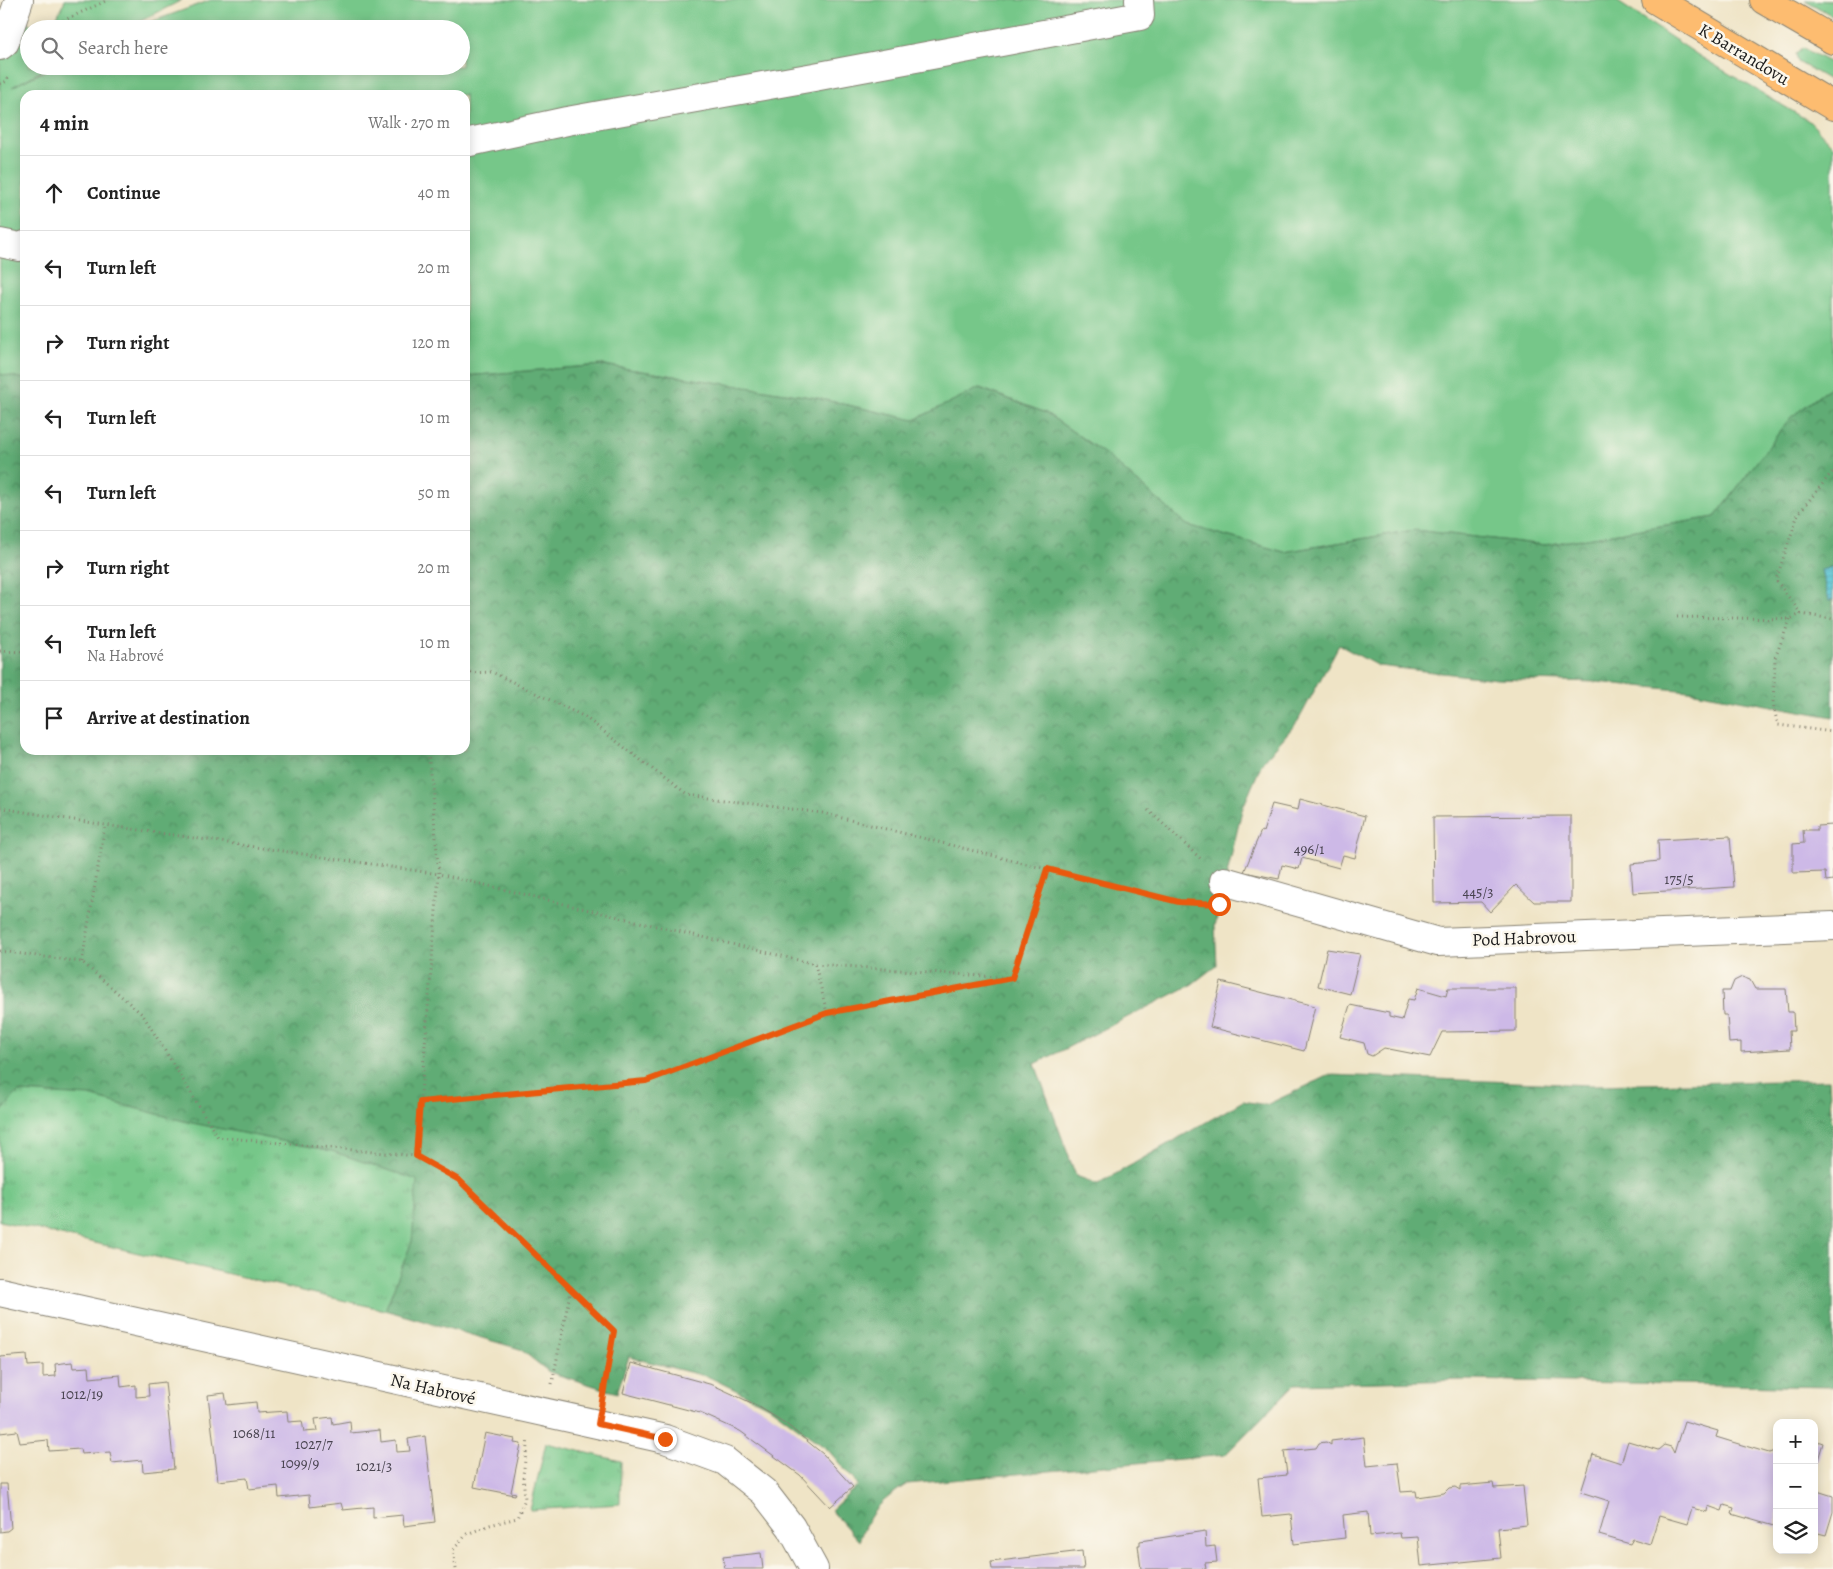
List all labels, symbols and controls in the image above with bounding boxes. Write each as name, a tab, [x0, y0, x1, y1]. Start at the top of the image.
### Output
street label: K Barrandovu	[1694, 17, 1794, 91]
search box	[20, 20, 470, 75]
icon: search	[38, 34, 66, 62]
text: Search here	[78, 35, 168, 61]
text: 4 min	[40, 109, 89, 137]
text: Walk · 270 m	[368, 112, 450, 134]
icon: ahead	[40, 179, 68, 207]
text: Continue	[87, 180, 161, 206]
text: 40 m	[418, 182, 450, 204]
icon: left	[40, 254, 68, 282]
text: Turn left	[87, 255, 156, 281]
text: 20 m	[417, 257, 450, 279]
icon: right	[40, 329, 68, 357]
text: Turn right	[87, 330, 169, 356]
text: 120 m	[412, 332, 450, 354]
icon: left	[40, 404, 68, 432]
text: Turn left	[87, 405, 156, 431]
text: 10 m	[420, 407, 450, 429]
icon: left	[40, 479, 68, 507]
text: Turn left	[87, 480, 156, 506]
text: 50 m	[418, 482, 450, 504]
icon: right	[40, 554, 68, 582]
text: Turn right	[87, 555, 169, 581]
text: 20 m	[417, 557, 450, 579]
text: Turn left	[87, 619, 156, 645]
icon: left	[40, 629, 68, 657]
text: 10 m	[420, 632, 450, 654]
text: Na Habrové	[87, 645, 164, 667]
icon: arrive	[40, 704, 68, 732]
text: Arrive at destination	[87, 705, 250, 731]
house number: 496/1	[1294, 839, 1324, 859]
house number: 175/5	[1664, 869, 1694, 889]
house number: 445/3	[1462, 882, 1494, 902]
route start	[1208, 893, 1231, 916]
street label: Pod Habrovou	[1472, 924, 1577, 952]
street label: Na Habrové	[388, 1368, 478, 1410]
house number: 1012/19	[61, 1384, 103, 1404]
map controls	[1773, 1419, 1818, 1554]
button: +	[1773, 1419, 1818, 1464]
house number: 1068/11	[233, 1423, 275, 1443]
route end	[654, 1428, 677, 1451]
house number: 1027/7	[295, 1434, 334, 1454]
house number: 1099/9	[281, 1453, 319, 1473]
house number: 1021/3	[356, 1456, 392, 1476]
button: −	[1773, 1464, 1818, 1509]
button: layers	[1773, 1509, 1818, 1554]

